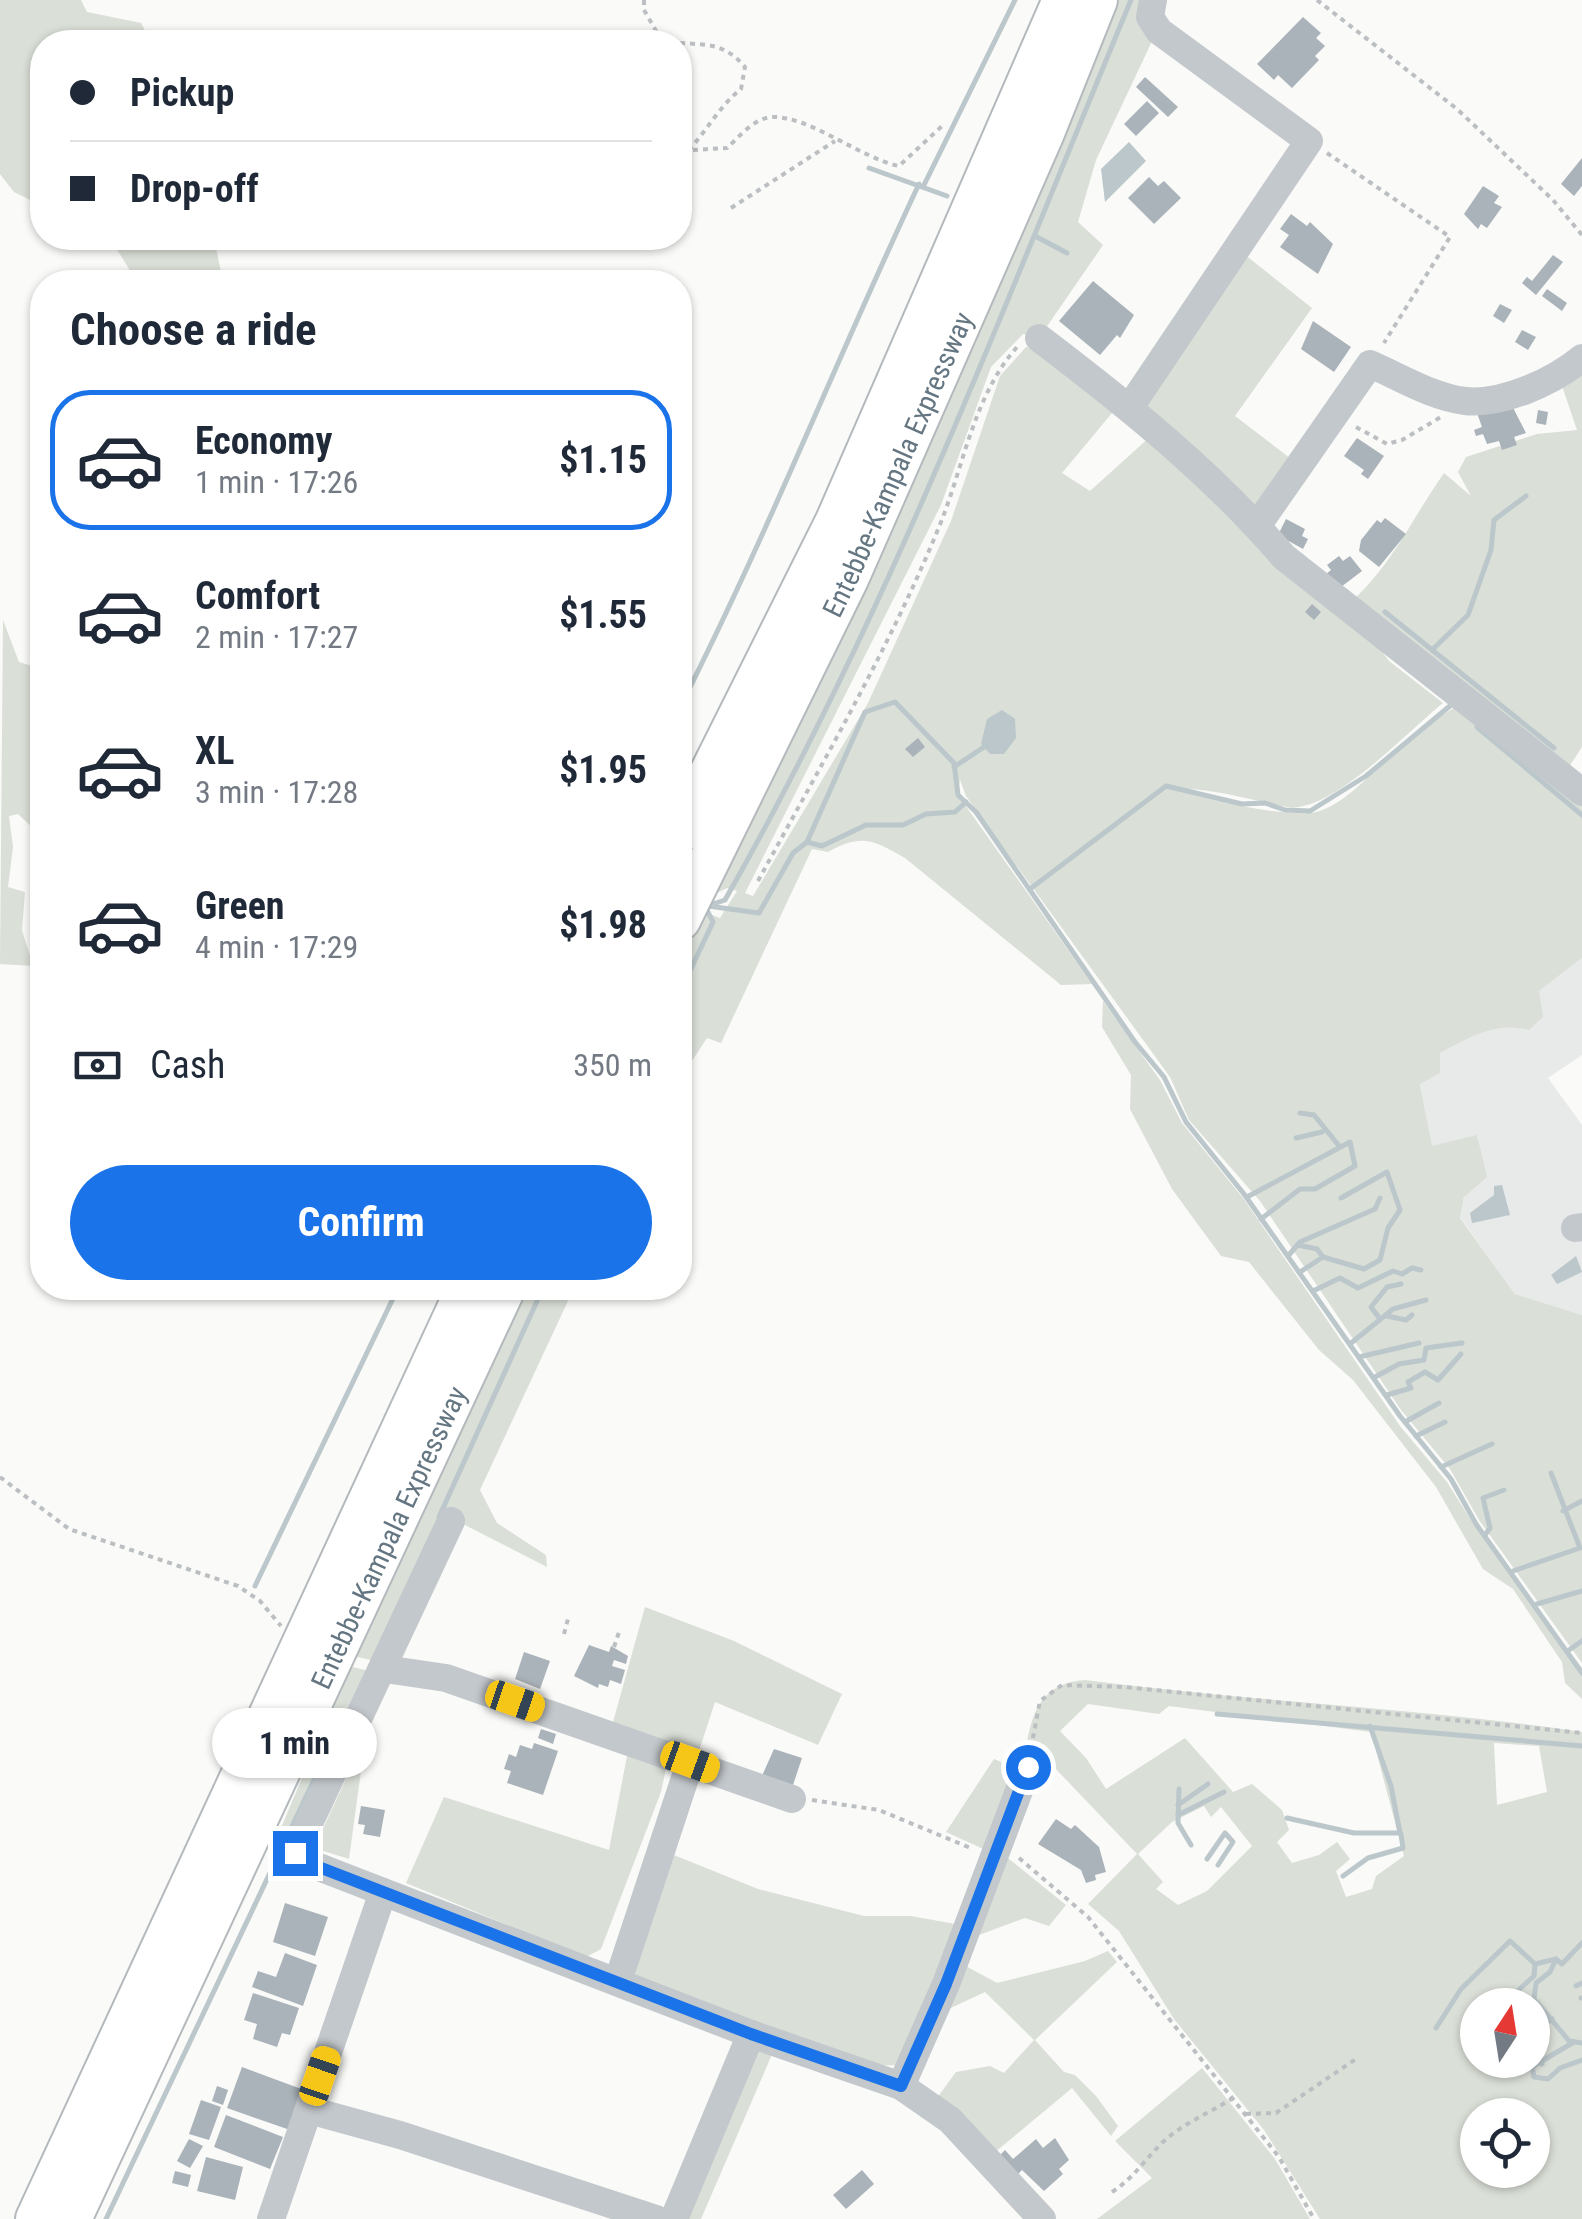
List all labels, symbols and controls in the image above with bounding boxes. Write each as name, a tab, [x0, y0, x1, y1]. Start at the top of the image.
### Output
text: Pickup	[130, 71, 234, 115]
text: Drop-off	[130, 167, 259, 211]
text: Choose a ride	[70, 303, 317, 356]
street label: Entebbe-Kampala Expressway	[815, 307, 980, 622]
icon: car	[75, 415, 165, 505]
text: Economy	[195, 419, 332, 463]
text: $1.15	[559, 438, 647, 482]
text: 1 min · 17:26	[195, 463, 358, 501]
icon: car	[75, 570, 165, 660]
text: Comfort	[195, 574, 320, 618]
text: $1.55	[559, 593, 647, 637]
text: 2 min · 17:27	[195, 618, 358, 656]
icon: car	[75, 725, 165, 815]
text: XL	[195, 729, 234, 773]
text: $1.95	[559, 748, 647, 792]
text: 3 min · 17:28	[195, 773, 358, 811]
icon: car	[75, 880, 165, 970]
text: Green	[195, 884, 285, 928]
text: $1.98	[559, 903, 647, 947]
text: 4 min · 17:29	[195, 928, 358, 966]
icon: cash	[70, 1038, 125, 1093]
text: Cash	[150, 1043, 225, 1087]
text: 350 m	[573, 1046, 652, 1084]
button: Confirm	[70, 1165, 652, 1280]
street label: Entebbe-Kampala Expressway	[304, 1381, 474, 1694]
car	[482, 1677, 548, 1725]
callout: 1 min	[212, 1708, 378, 1778]
text: 1 min	[259, 1724, 330, 1762]
car	[657, 1738, 723, 1786]
route start	[1006, 1745, 1051, 1790]
route end	[273, 1831, 318, 1876]
north arrow	[1460, 1988, 1550, 2078]
map controls	[1460, 1988, 1550, 2188]
car	[296, 2043, 344, 2109]
button: locate	[1460, 2098, 1550, 2188]

